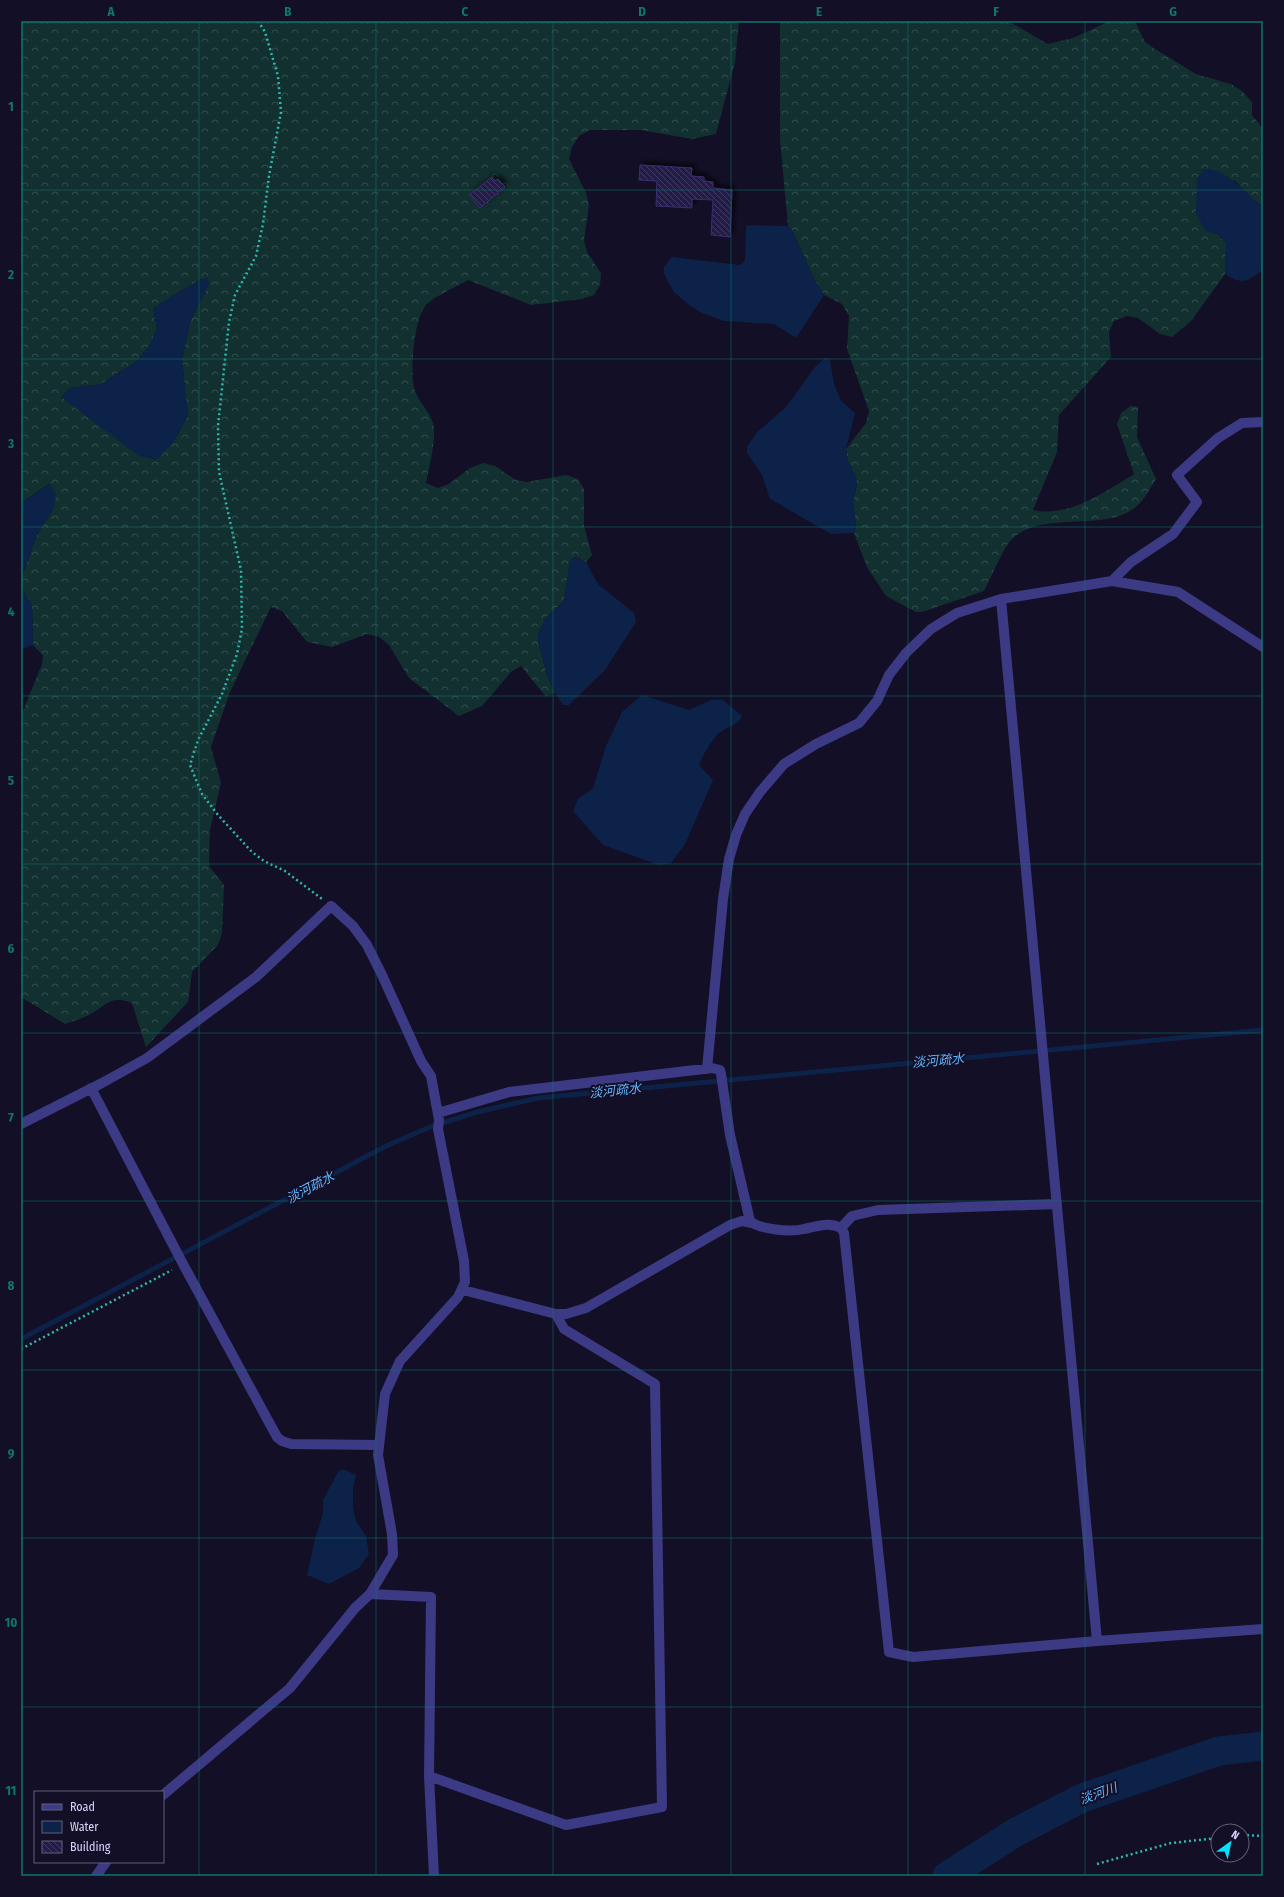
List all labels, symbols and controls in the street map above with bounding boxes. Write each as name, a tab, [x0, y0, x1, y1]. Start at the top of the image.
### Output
text: A	[106, 4, 115, 19]
text: B	[284, 4, 292, 19]
text: C	[462, 4, 469, 19]
text: D	[638, 4, 646, 19]
text: E	[816, 4, 822, 19]
text: F	[993, 4, 999, 19]
text: G	[1169, 4, 1177, 19]
text: 1	[8, 99, 14, 114]
text: 2	[7, 267, 14, 282]
text: 3	[7, 436, 14, 451]
text: 4	[8, 604, 15, 619]
text: 5	[8, 773, 14, 788]
text: 6	[8, 941, 15, 956]
water label: 淡河疏水	[911, 1051, 967, 1070]
water label: 淡河疏水	[588, 1080, 644, 1101]
text: 7	[8, 1110, 14, 1125]
water label: 淡河疏水	[284, 1168, 338, 1206]
text: 8	[8, 1278, 15, 1293]
text: 9	[8, 1446, 15, 1461]
text: 10	[5, 1615, 17, 1630]
water label: 淡河川	[1077, 1779, 1121, 1807]
text: 11	[6, 1783, 16, 1798]
legend	[34, 1791, 164, 1863]
text: Road	[70, 1800, 95, 1814]
text: Water	[70, 1820, 99, 1834]
north arrow	[1210, 1823, 1250, 1863]
text: N	[1229, 1828, 1241, 1842]
text: Building	[70, 1840, 111, 1854]

